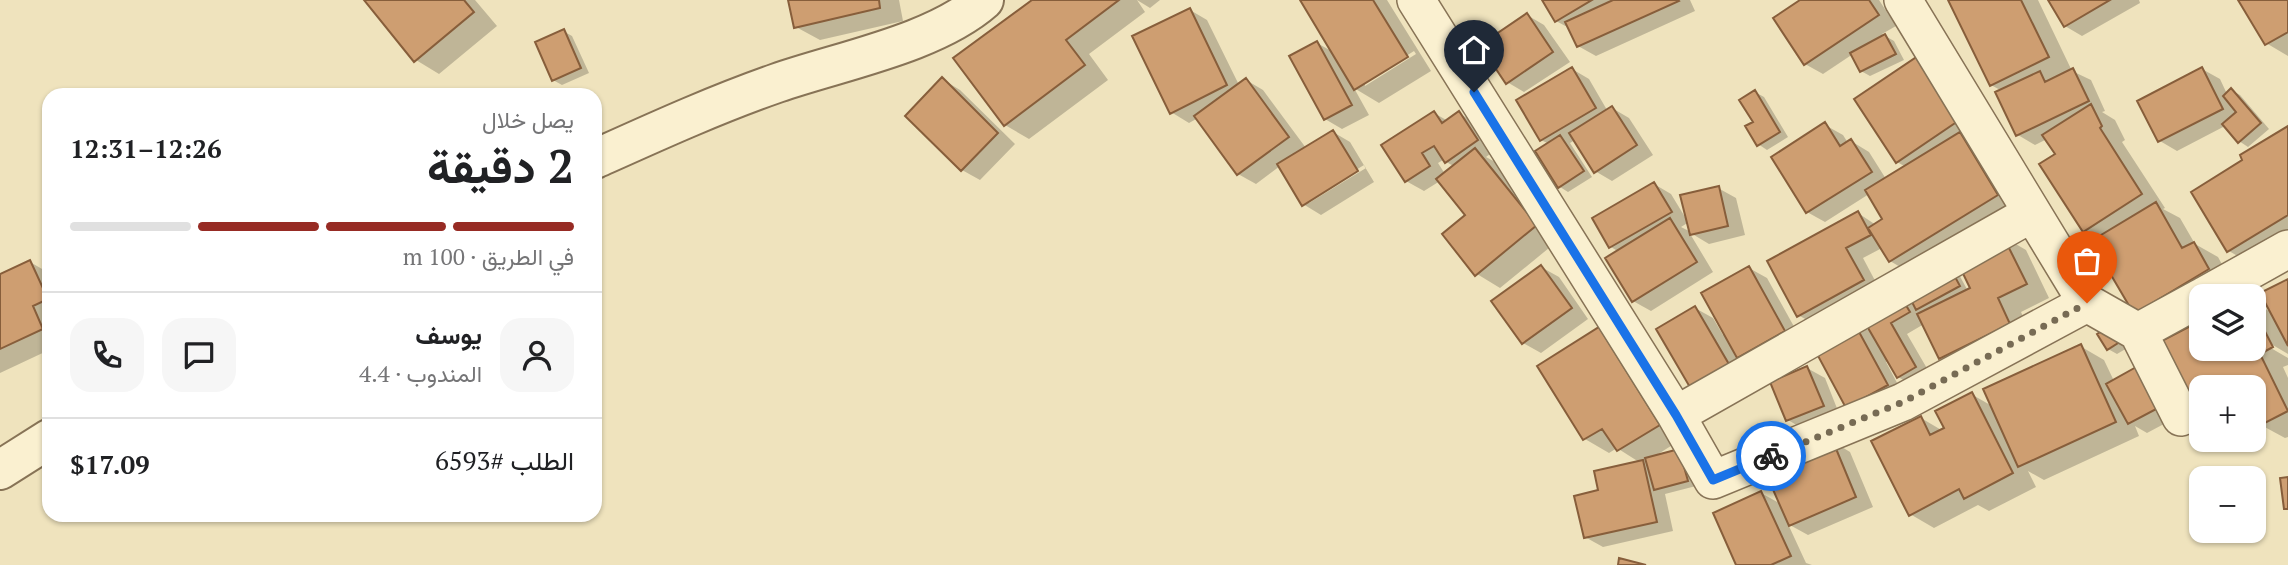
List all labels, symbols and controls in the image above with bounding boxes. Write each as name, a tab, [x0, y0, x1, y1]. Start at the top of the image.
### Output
pin	[1444, 20, 1504, 92]
icon: home	[1455, 31, 1493, 69]
text: يصل خلال	[482, 104, 574, 135]
text: 12:26–12:31	[70, 131, 222, 165]
text: 2 دقيقة	[427, 135, 574, 196]
pin	[2057, 231, 2117, 303]
text: في الطريق · 100 m	[403, 241, 574, 272]
icon: bag	[2068, 242, 2106, 280]
map controls	[2189, 284, 2266, 543]
button: layers	[2189, 284, 2266, 361]
text: يوسف	[415, 317, 482, 351]
button: phone	[70, 318, 144, 392]
button: chat	[162, 318, 236, 392]
button: person	[500, 318, 574, 392]
text: المندوب · 4.4	[359, 358, 482, 389]
button: +	[2189, 375, 2266, 452]
courier	[1736, 421, 1806, 491]
icon: bike	[1752, 437, 1790, 475]
text: الطلب #6593	[435, 443, 574, 477]
text: $17.09	[70, 447, 150, 481]
button: −	[2189, 466, 2266, 543]

